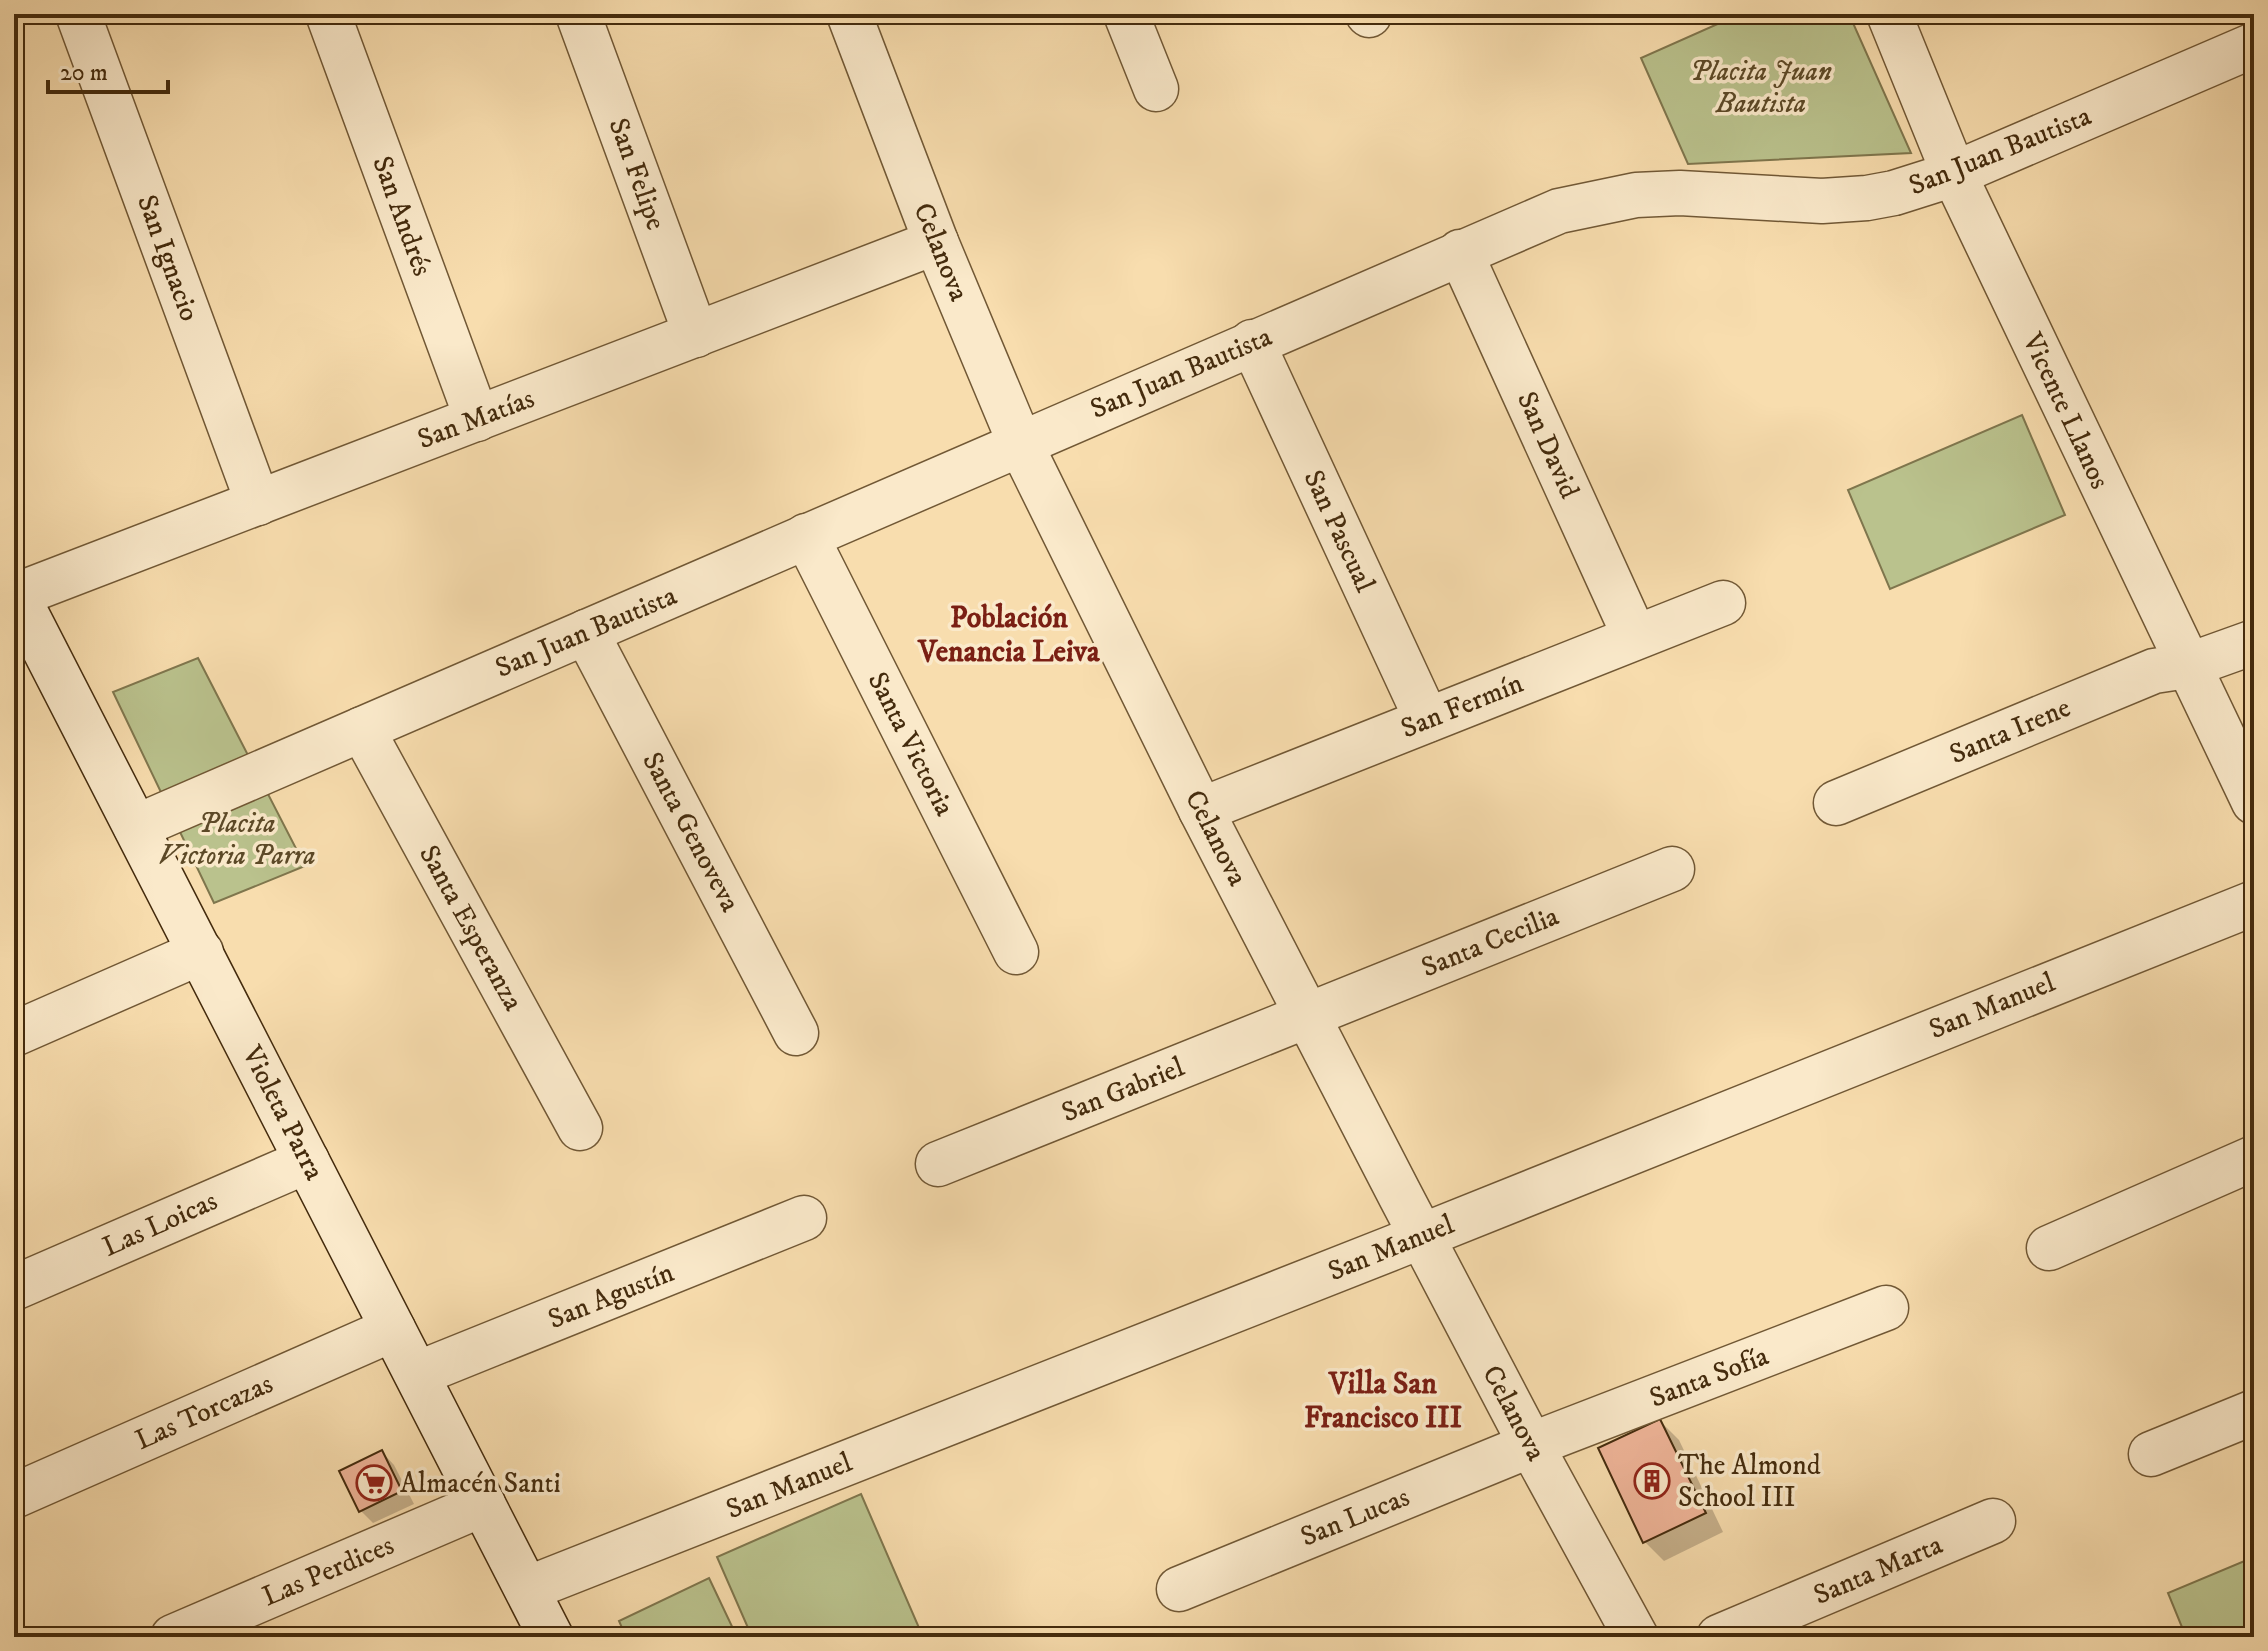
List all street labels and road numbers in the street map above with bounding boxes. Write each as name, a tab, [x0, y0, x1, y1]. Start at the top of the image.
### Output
street label: San Juan Bautista	[1904, 99, 2096, 203]
street label: San Felipe	[601, 113, 673, 235]
street label: San Andrés	[364, 151, 440, 281]
street label: San Ignacio	[129, 190, 207, 326]
street label: Celanova	[905, 198, 977, 306]
street label: San Juan Bautista	[1085, 319, 1277, 427]
street label: Vicente Llanos	[2014, 327, 2117, 494]
street label: San Matías	[413, 381, 539, 457]
street label: San David	[1509, 386, 1587, 504]
street label: San Pascual	[1296, 464, 1383, 598]
street label: San Juan Bautista	[490, 578, 682, 686]
street label: Santa Victoria	[860, 666, 962, 822]
street label: San Fermín	[1396, 666, 1529, 746]
street label: Santa Irene	[1944, 690, 2076, 772]
street label: Santa Genoveva	[634, 746, 748, 918]
street label: Celanova	[1177, 784, 1255, 892]
street label: Santa Esperanza	[411, 839, 531, 1017]
street label: Santa Cecilia	[1416, 899, 1564, 985]
street label: San Manuel	[1924, 965, 2061, 1047]
street label: Violeta Parra	[234, 1039, 332, 1186]
street label: San Gabriel	[1056, 1049, 1190, 1130]
street label: Las Loicas	[97, 1183, 223, 1265]
street label: San Manuel	[1323, 1207, 1460, 1289]
street label: San Agustín	[543, 1255, 679, 1337]
street label: Santa Sofía	[1645, 1338, 1773, 1416]
street label: Celanova	[1474, 1359, 1554, 1467]
street label: Las Torcazas	[130, 1366, 278, 1458]
street label: San Manuel	[721, 1445, 858, 1527]
street label: San Lucas	[1295, 1479, 1415, 1555]
street label: Santa Marta	[1808, 1527, 1948, 1613]
street label: Las Perdices	[257, 1528, 399, 1614]

